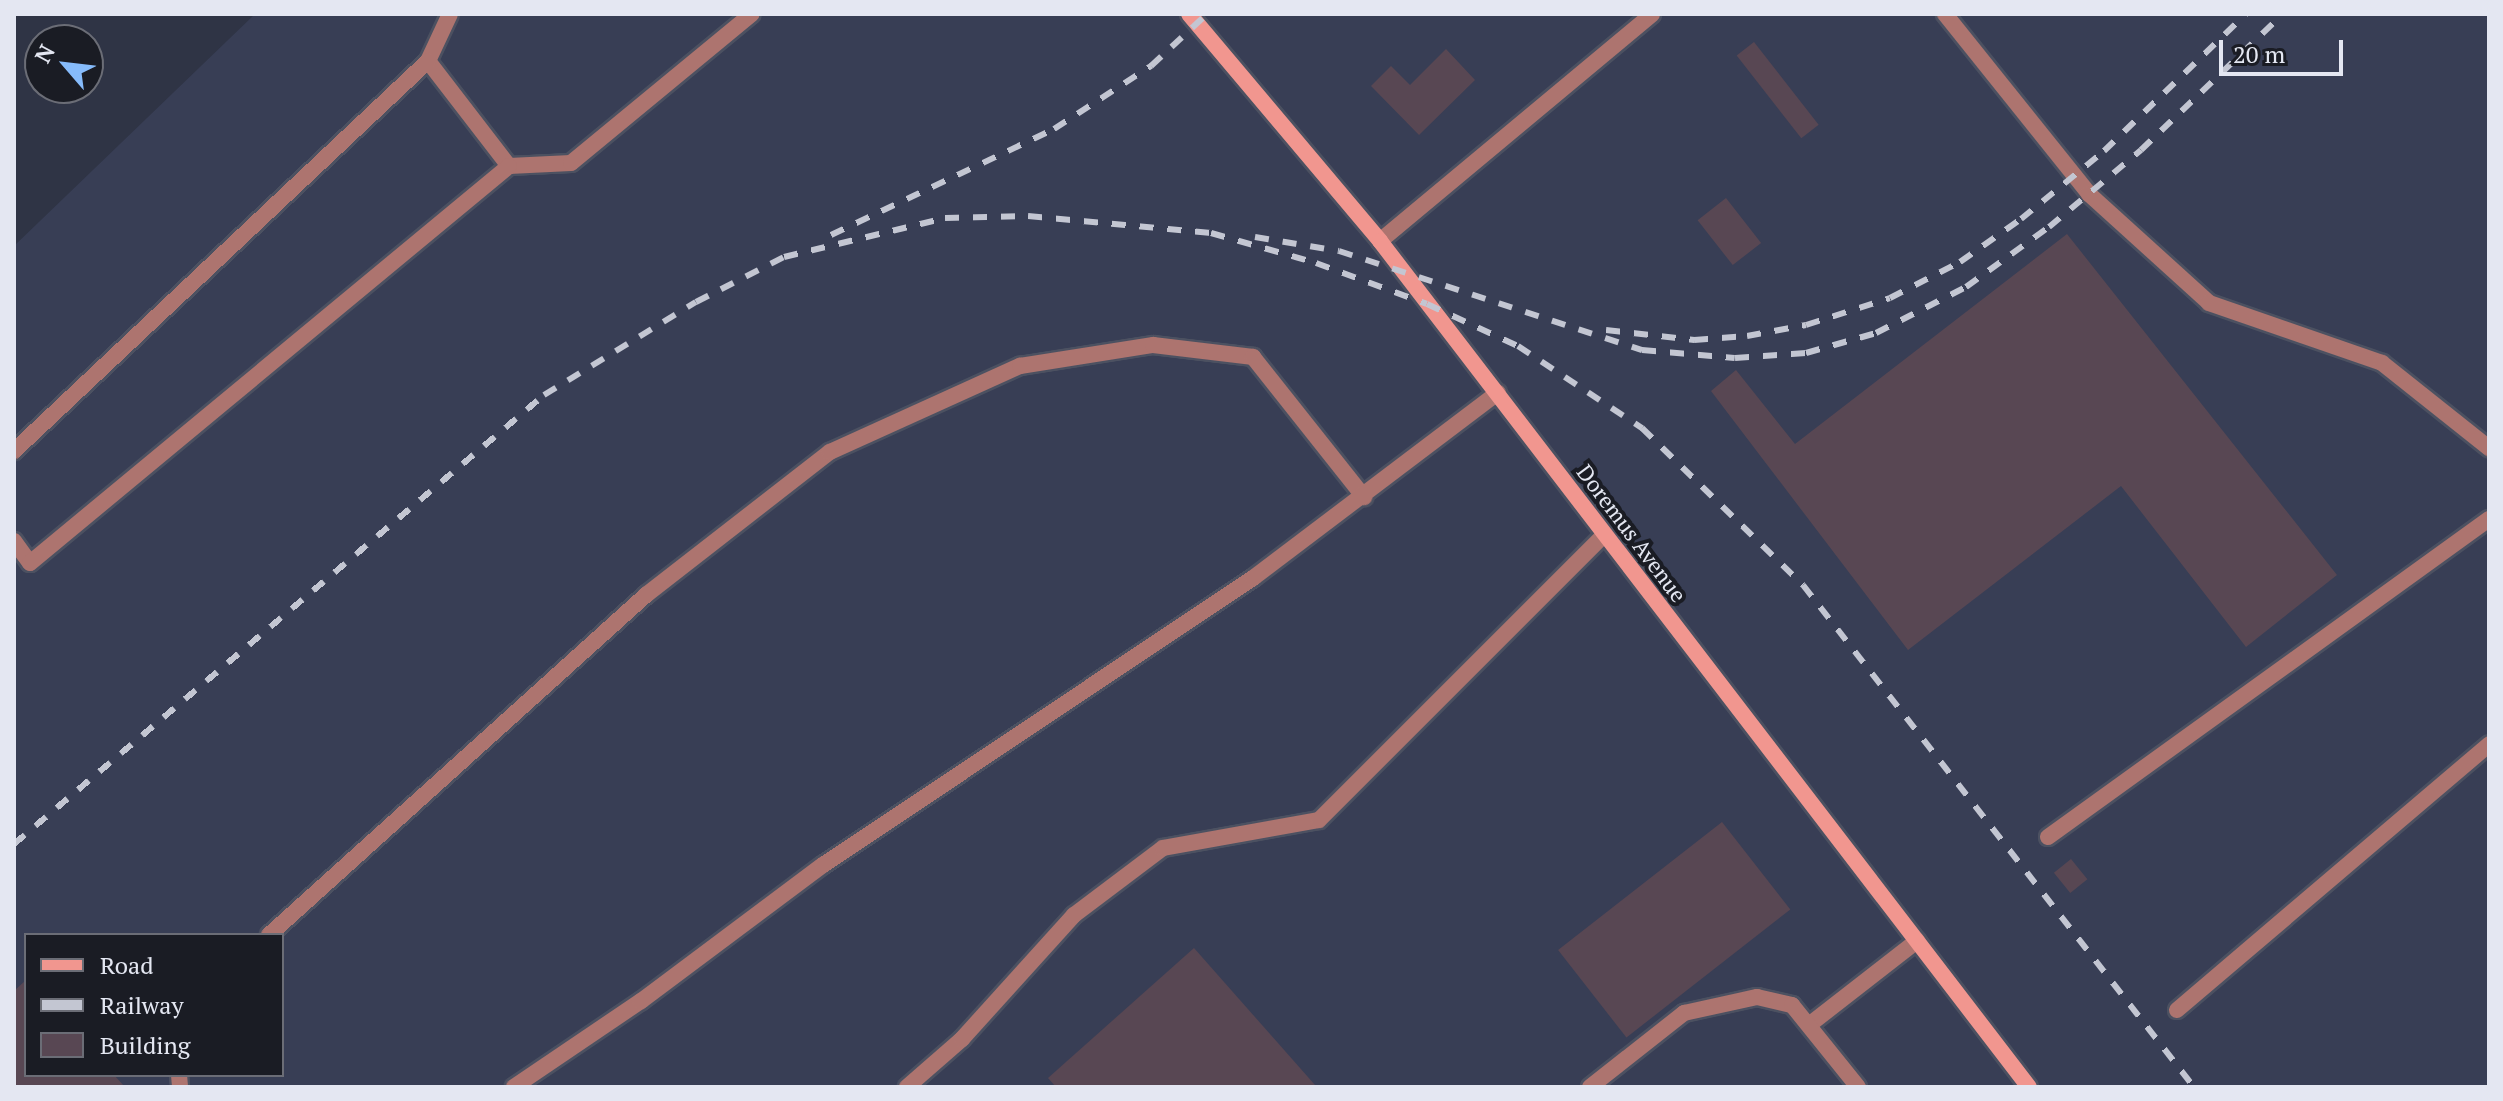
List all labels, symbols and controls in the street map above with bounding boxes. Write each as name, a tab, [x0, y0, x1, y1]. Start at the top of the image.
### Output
north arrow	[24, 24, 104, 104]
scale bar	[2223, 24, 2347, 74]
text: 20 m	[2233, 38, 2285, 70]
text: N	[27, 39, 61, 68]
street label: Doremus Avenue	[1572, 459, 1692, 607]
legend	[24, 933, 284, 1077]
text: Road	[100, 949, 154, 981]
text: Railway	[100, 989, 184, 1021]
text: Building	[100, 1029, 190, 1061]

